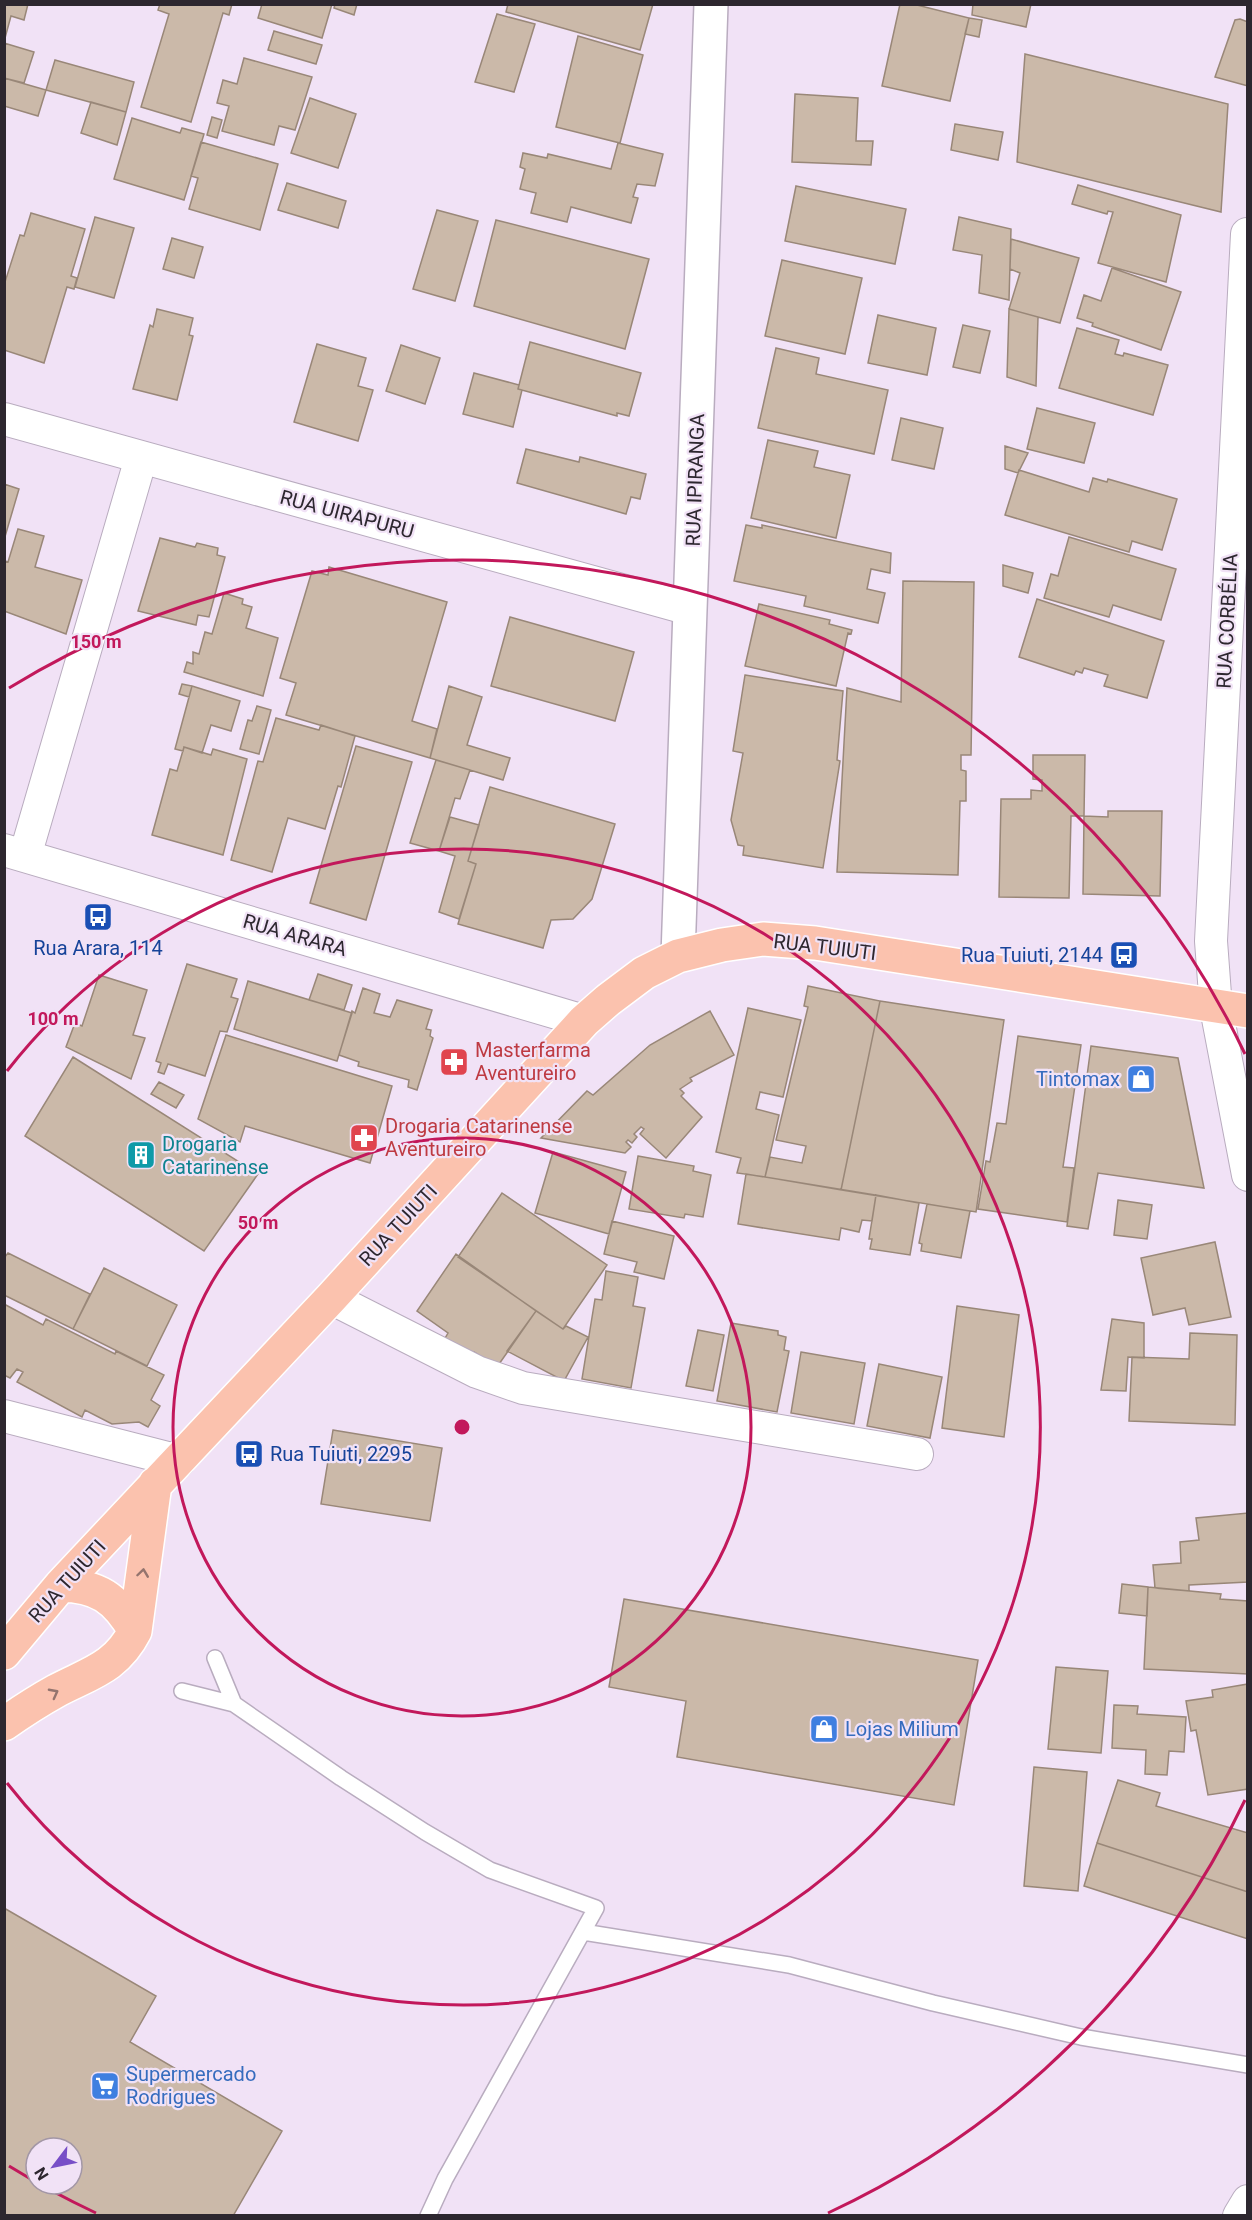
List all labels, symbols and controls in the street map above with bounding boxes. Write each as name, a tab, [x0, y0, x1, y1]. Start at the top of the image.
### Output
street label: RUA IPIRANGA	[681, 413, 709, 547]
street label: RUA UIRAPURU	[277, 485, 417, 543]
street label: RUA CORBÉLIA	[1211, 553, 1243, 689]
text: 150 m	[70, 631, 122, 652]
bus stop icon: Rua Arara, 114	[82, 901, 114, 933]
street label: RUA ARARA	[240, 909, 350, 961]
street label: RUA TUIUTI	[772, 929, 878, 965]
place label: Rua Arara, 114	[33, 936, 163, 960]
bus stop icon: Rua Tuiuti, 2144	[1108, 939, 1140, 971]
place label: Rua Tuiuti, 2144	[961, 943, 1103, 967]
text: 100 m	[27, 1008, 79, 1029]
place label: Masterfarma Aventureiro	[475, 1038, 591, 1085]
pharmacy icon: Masterfarma Aventureiro	[438, 1046, 470, 1078]
shop icon: Tintomax	[1125, 1063, 1157, 1095]
place label: Tintomax	[1036, 1067, 1120, 1091]
place label: Drogaria Catarinense Aventureiro	[385, 1114, 572, 1161]
pharmacy icon: Drogaria Catarinense Aventureiro	[348, 1122, 380, 1154]
place label: Drogaria Catarinense	[162, 1132, 269, 1179]
building icon: Drogaria Catarinense	[125, 1139, 157, 1171]
street label: RUA TUIUTI	[354, 1179, 442, 1271]
text: 50 m	[238, 1212, 278, 1233]
centre of rings	[452, 1417, 472, 1437]
bus stop icon: Rua Tuiuti, 2295	[233, 1438, 265, 1470]
place label: Rua Tuiuti, 2295	[270, 1442, 412, 1466]
street label: RUA TUIUTI	[23, 1535, 111, 1627]
one-way arrow	[136, 1568, 148, 1577]
one-way arrow	[48, 1689, 58, 1700]
shop icon: Lojas Milium	[808, 1713, 840, 1745]
place label: Lojas Milium	[845, 1717, 959, 1741]
place label: Supermercado Rodrigues	[126, 2062, 256, 2109]
supermarket icon: Supermercado Rodrigues	[89, 2070, 121, 2102]
north arrow	[24, 2136, 84, 2196]
text: N	[31, 2164, 53, 2184]

